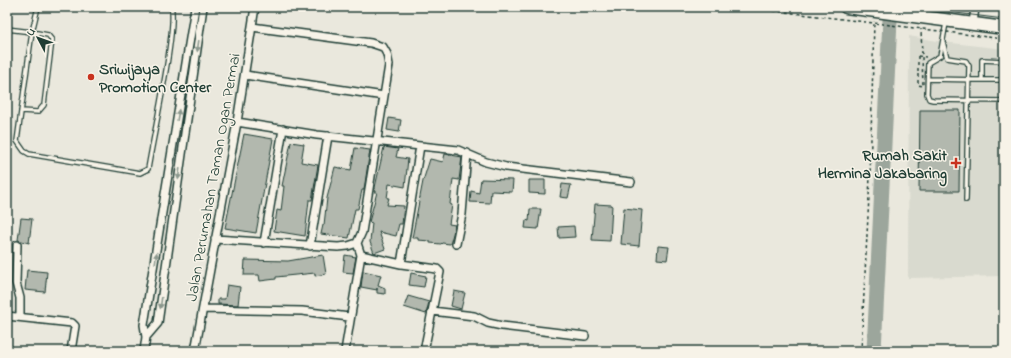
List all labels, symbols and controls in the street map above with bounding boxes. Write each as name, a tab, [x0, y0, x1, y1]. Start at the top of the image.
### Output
north arrow	[18, 18, 58, 58]
text: U	[23, 24, 40, 40]
one-way arrow	[195, 40, 201, 52]
street label: Jalan Perumahan Taman Ogan Permai	[180, 51, 248, 303]
place label: Sriwijaya Promotion Center	[99, 58, 212, 100]
marker: Sriwijaya Promotion Center	[86, 72, 96, 82]
one-way arrow	[175, 109, 181, 121]
place label: Rumah Sakit Hermina Jakabaring	[818, 144, 948, 187]
marker: Rumah Sakit Hermina Jakabaring	[950, 157, 962, 169]
one-way arrow	[176, 168, 182, 180]
one-way arrow	[153, 251, 159, 264]
one-way arrow	[158, 297, 164, 309]

